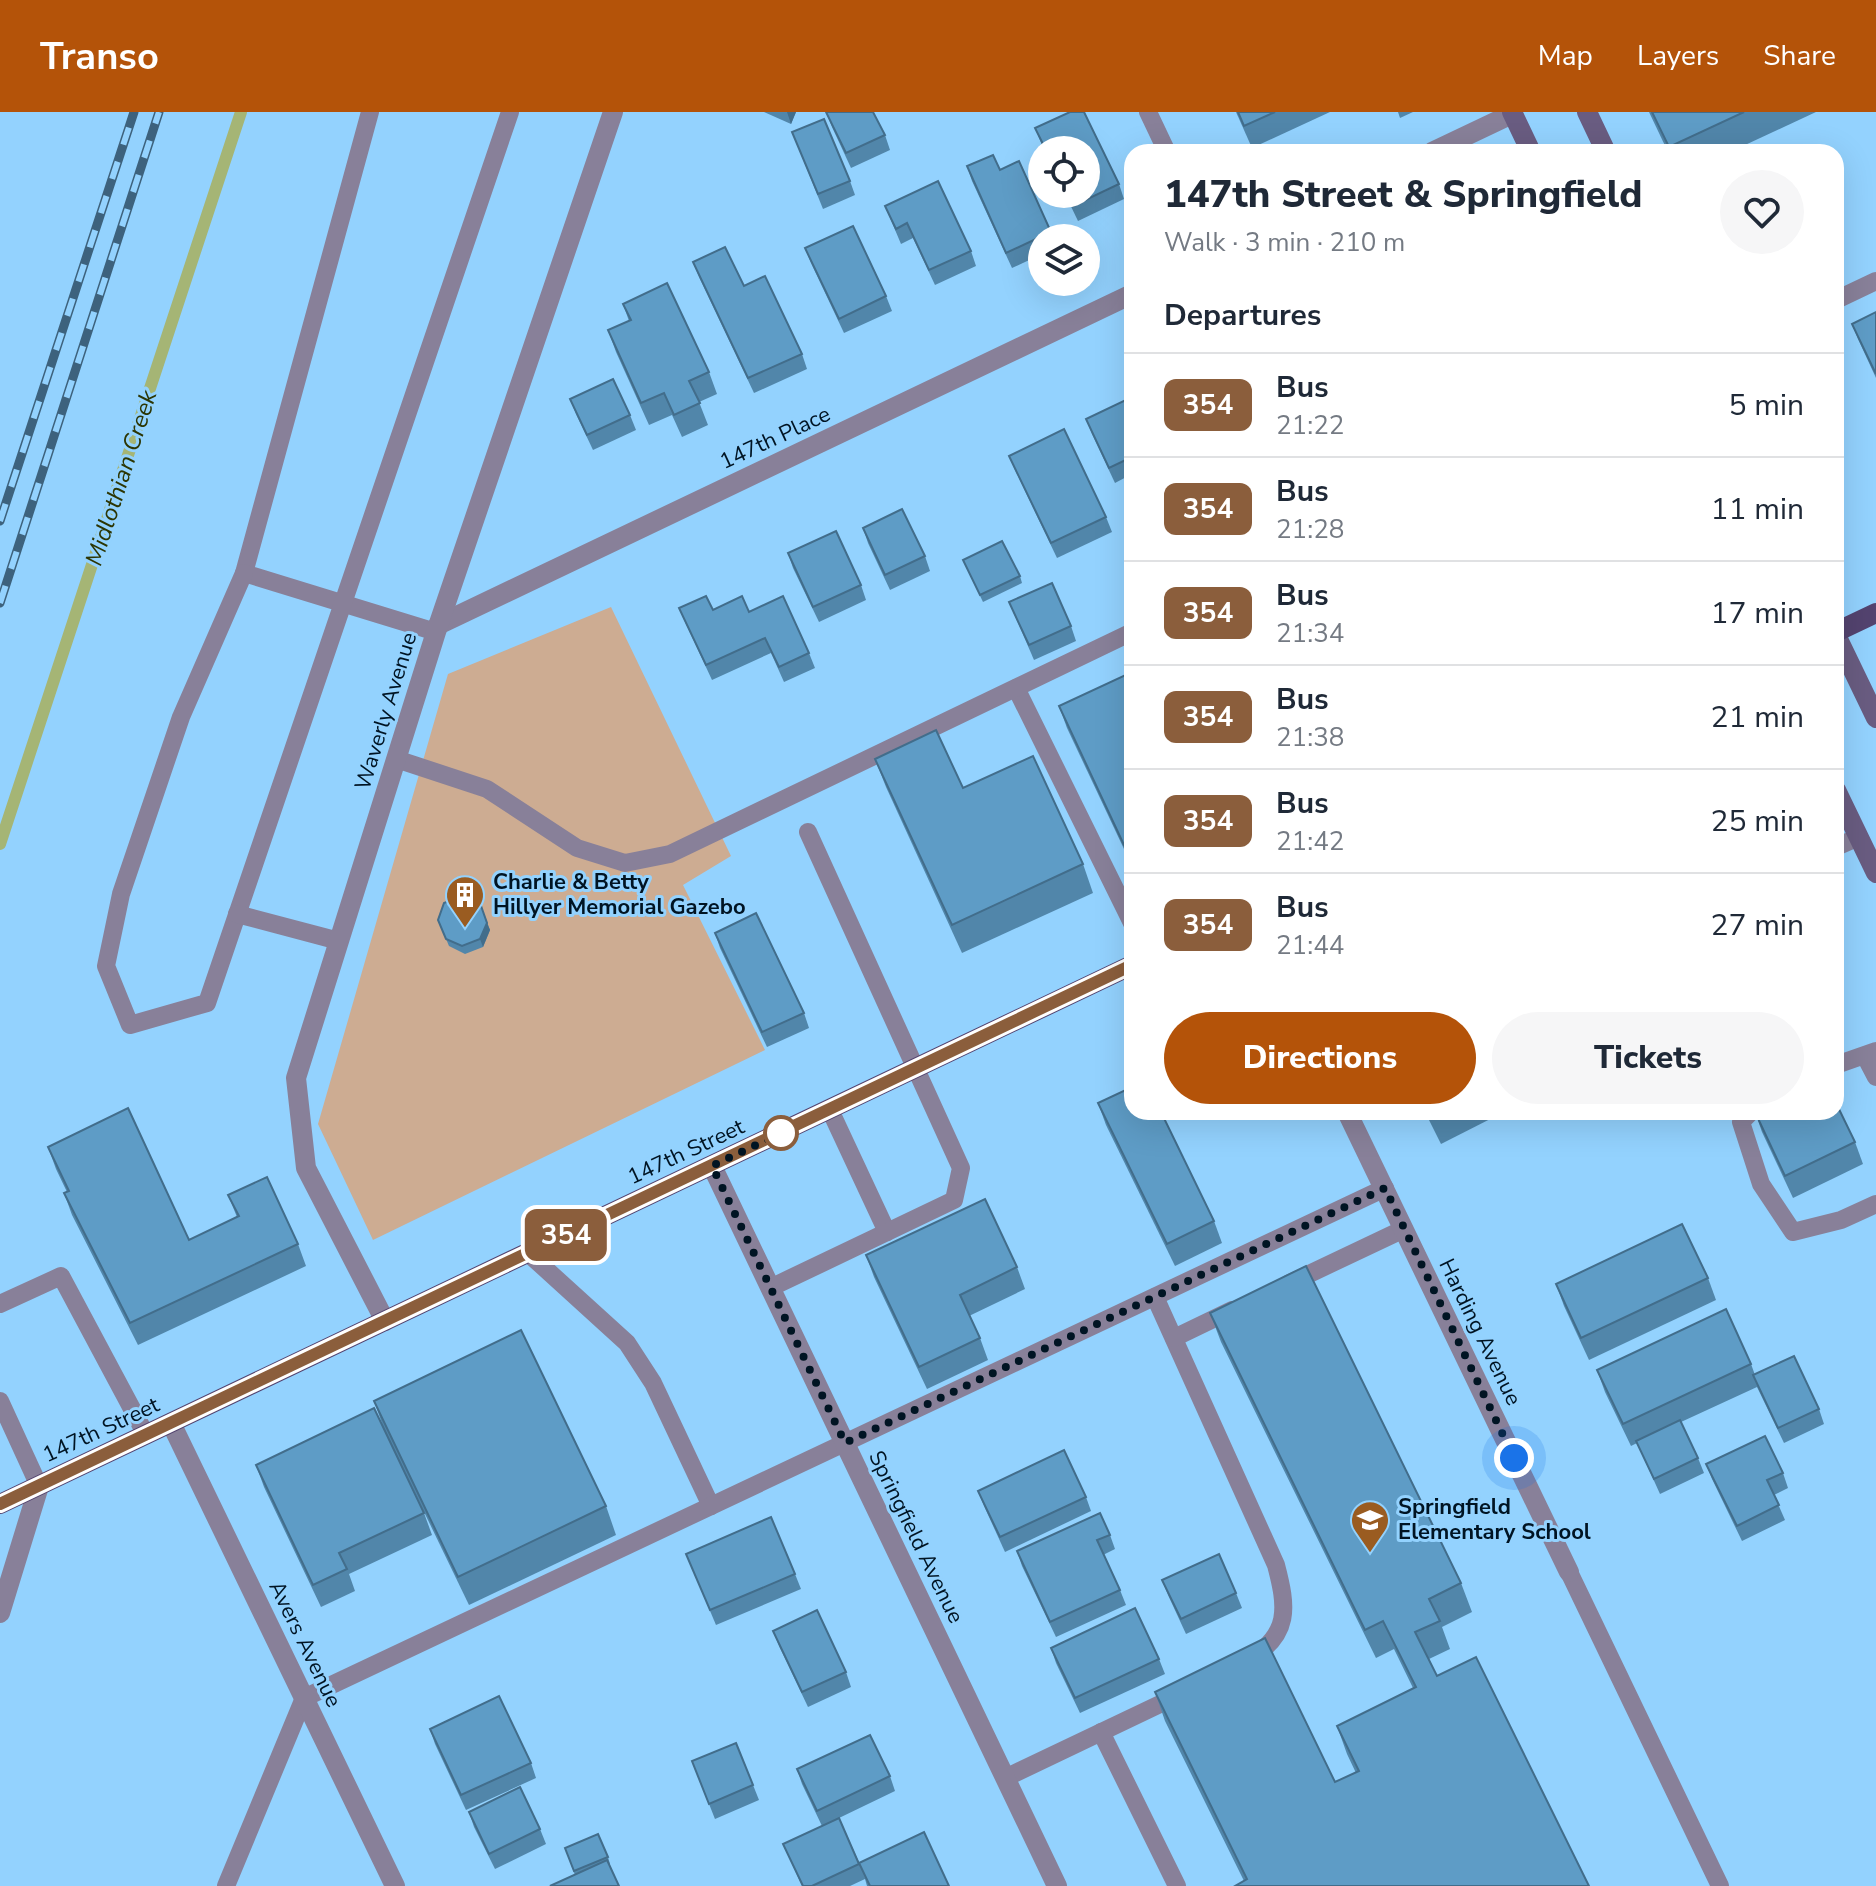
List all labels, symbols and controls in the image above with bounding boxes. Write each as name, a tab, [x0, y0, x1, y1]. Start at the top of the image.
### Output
text: Transo	[40, 31, 159, 82]
text: Map	[1538, 37, 1593, 75]
text: Layers	[1637, 37, 1719, 75]
text: Share	[1763, 37, 1836, 75]
map controls	[1028, 136, 1100, 296]
button: locate	[1028, 136, 1100, 208]
text: 147th Street & Springfield	[1164, 169, 1642, 220]
button: heart	[1720, 170, 1804, 254]
button: layers	[1028, 224, 1100, 296]
text: Walk · 3 min · 210 m	[1164, 225, 1405, 260]
text: Departures	[1164, 295, 1321, 336]
text: Bus	[1276, 367, 1329, 408]
water label: Midlothian Creek	[78, 385, 165, 570]
text: 5 min	[1729, 385, 1804, 426]
text: 354	[1183, 386, 1233, 424]
street label: 147th Place	[715, 399, 835, 477]
text: 21:22	[1276, 408, 1344, 443]
text: Bus	[1276, 471, 1329, 512]
text: 11 min	[1711, 489, 1804, 530]
text: 354	[1183, 490, 1233, 528]
text: 21:28	[1276, 512, 1344, 547]
text: Bus	[1276, 575, 1329, 616]
text: 17 min	[1711, 593, 1804, 634]
text: 354	[1183, 594, 1233, 632]
text: 21:34	[1276, 616, 1344, 651]
street label: Waverly Avenue	[348, 629, 424, 793]
text: Bus	[1276, 679, 1329, 720]
text: 21 min	[1711, 697, 1804, 738]
text: 354	[1183, 698, 1233, 736]
text: 21:38	[1276, 720, 1344, 755]
text: Bus	[1276, 783, 1329, 824]
text: 25 min	[1711, 801, 1804, 842]
text: 354	[1183, 802, 1233, 840]
text: 21:42	[1276, 824, 1344, 859]
place label: Charlie & Betty Hillyer Memorial Gazebo	[493, 867, 746, 922]
building icon: Charlie & Betty Hillyer Memorial Gazebo	[444, 874, 486, 929]
text: Bus	[1276, 887, 1329, 928]
text: 27 min	[1711, 905, 1804, 946]
text: 354	[1183, 906, 1233, 944]
text: 21:44	[1276, 928, 1344, 963]
button: Directions	[1164, 1012, 1476, 1104]
button: Tickets	[1492, 1012, 1804, 1104]
street label: 147th Street	[623, 1112, 749, 1192]
unlabelled marker	[764, 1116, 798, 1150]
line badge: 354	[520, 1209, 612, 1261]
text: 354	[541, 1216, 591, 1254]
street label: Harding Avenue	[1431, 1254, 1529, 1410]
street label: 147th Street	[38, 1390, 164, 1470]
your location	[1494, 1438, 1534, 1478]
street label: Springfield Avenue	[861, 1446, 971, 1628]
place label: Springfield Elementary School	[1398, 1492, 1591, 1547]
school or university icon: Springfield Elementary School	[1349, 1499, 1391, 1554]
street label: Avers Avenue	[261, 1576, 349, 1712]

